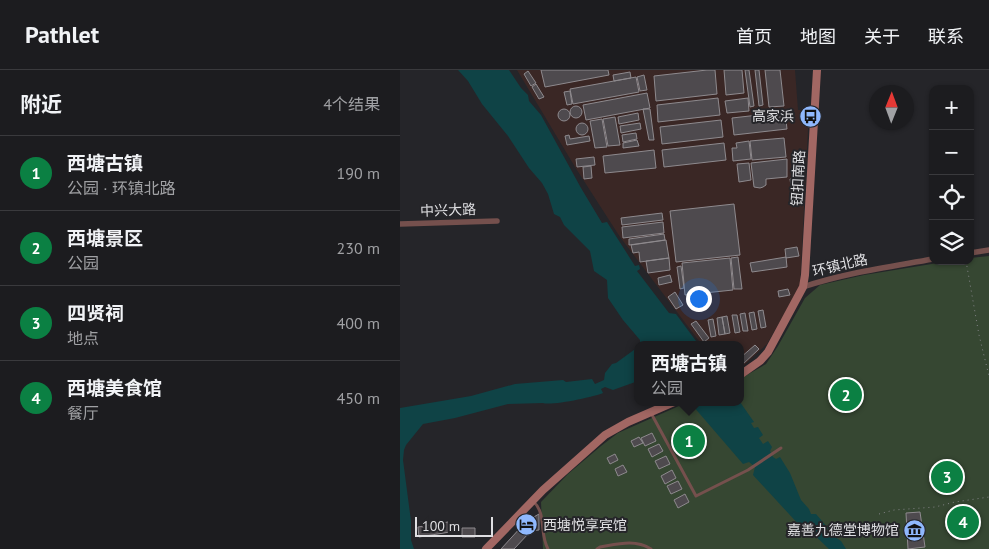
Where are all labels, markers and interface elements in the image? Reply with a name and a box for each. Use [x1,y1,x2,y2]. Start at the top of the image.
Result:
text: Pathlet [25,19,99,50]
text: 首页 [736,25,772,48]
text: 地图 [800,25,836,48]
text: 关于 [864,25,900,48]
text: 联系 [928,25,964,48]
north arrow [869,85,914,130]
map controls [929,85,974,265]
button: + [929,85,974,130]
text: 附近 [20,91,62,118]
text: 4个结果 [323,94,380,114]
bus stop icon: 高家浜 [798,104,822,128]
place label: 高家浜 [752,107,794,125]
button: − [929,130,974,175]
street label: 钮扣南路 [788,150,808,206]
text: 西塘古镇 [67,151,143,175]
text: 1 [31,163,41,183]
text: 190 m [337,163,380,183]
button: locate [929,175,974,220]
text: 公园 · 环镇北路 [67,178,176,198]
street label: 中兴大路 [420,200,476,220]
button: layers [929,220,974,265]
text: 西塘景区 [67,226,143,250]
text: 2 [31,238,41,258]
text: 230 m [337,238,380,258]
street label: 环镇北路 [811,250,869,280]
text: 公园 [67,253,99,273]
your location [686,286,712,312]
text: 四贤祠 [67,301,124,325]
text: 3 [31,313,41,333]
text: 400 m [337,313,380,333]
text: 地点 [67,328,99,348]
popup [634,341,744,406]
text: 西塘古镇 [651,351,727,375]
text: 西塘美食馆 [67,376,162,400]
pin: 2 [830,376,862,414]
text: 公园 [651,378,683,398]
text: 4 [31,388,41,408]
text: 450 m [337,388,380,408]
text: 餐厅 [67,403,99,423]
pin: 1 [673,422,705,460]
pin: 3 [931,458,963,496]
pin: 4 [947,503,979,541]
hotel icon: 西塘悦享宾馆 [515,513,539,537]
scale bar [415,514,492,537]
place label: 西塘悦享宾馆 [543,516,627,534]
text: 100 m [422,517,460,535]
museum icon: 嘉善九德堂博物馆 [903,518,927,542]
place label: 嘉善九德堂博物馆 [787,521,899,539]

